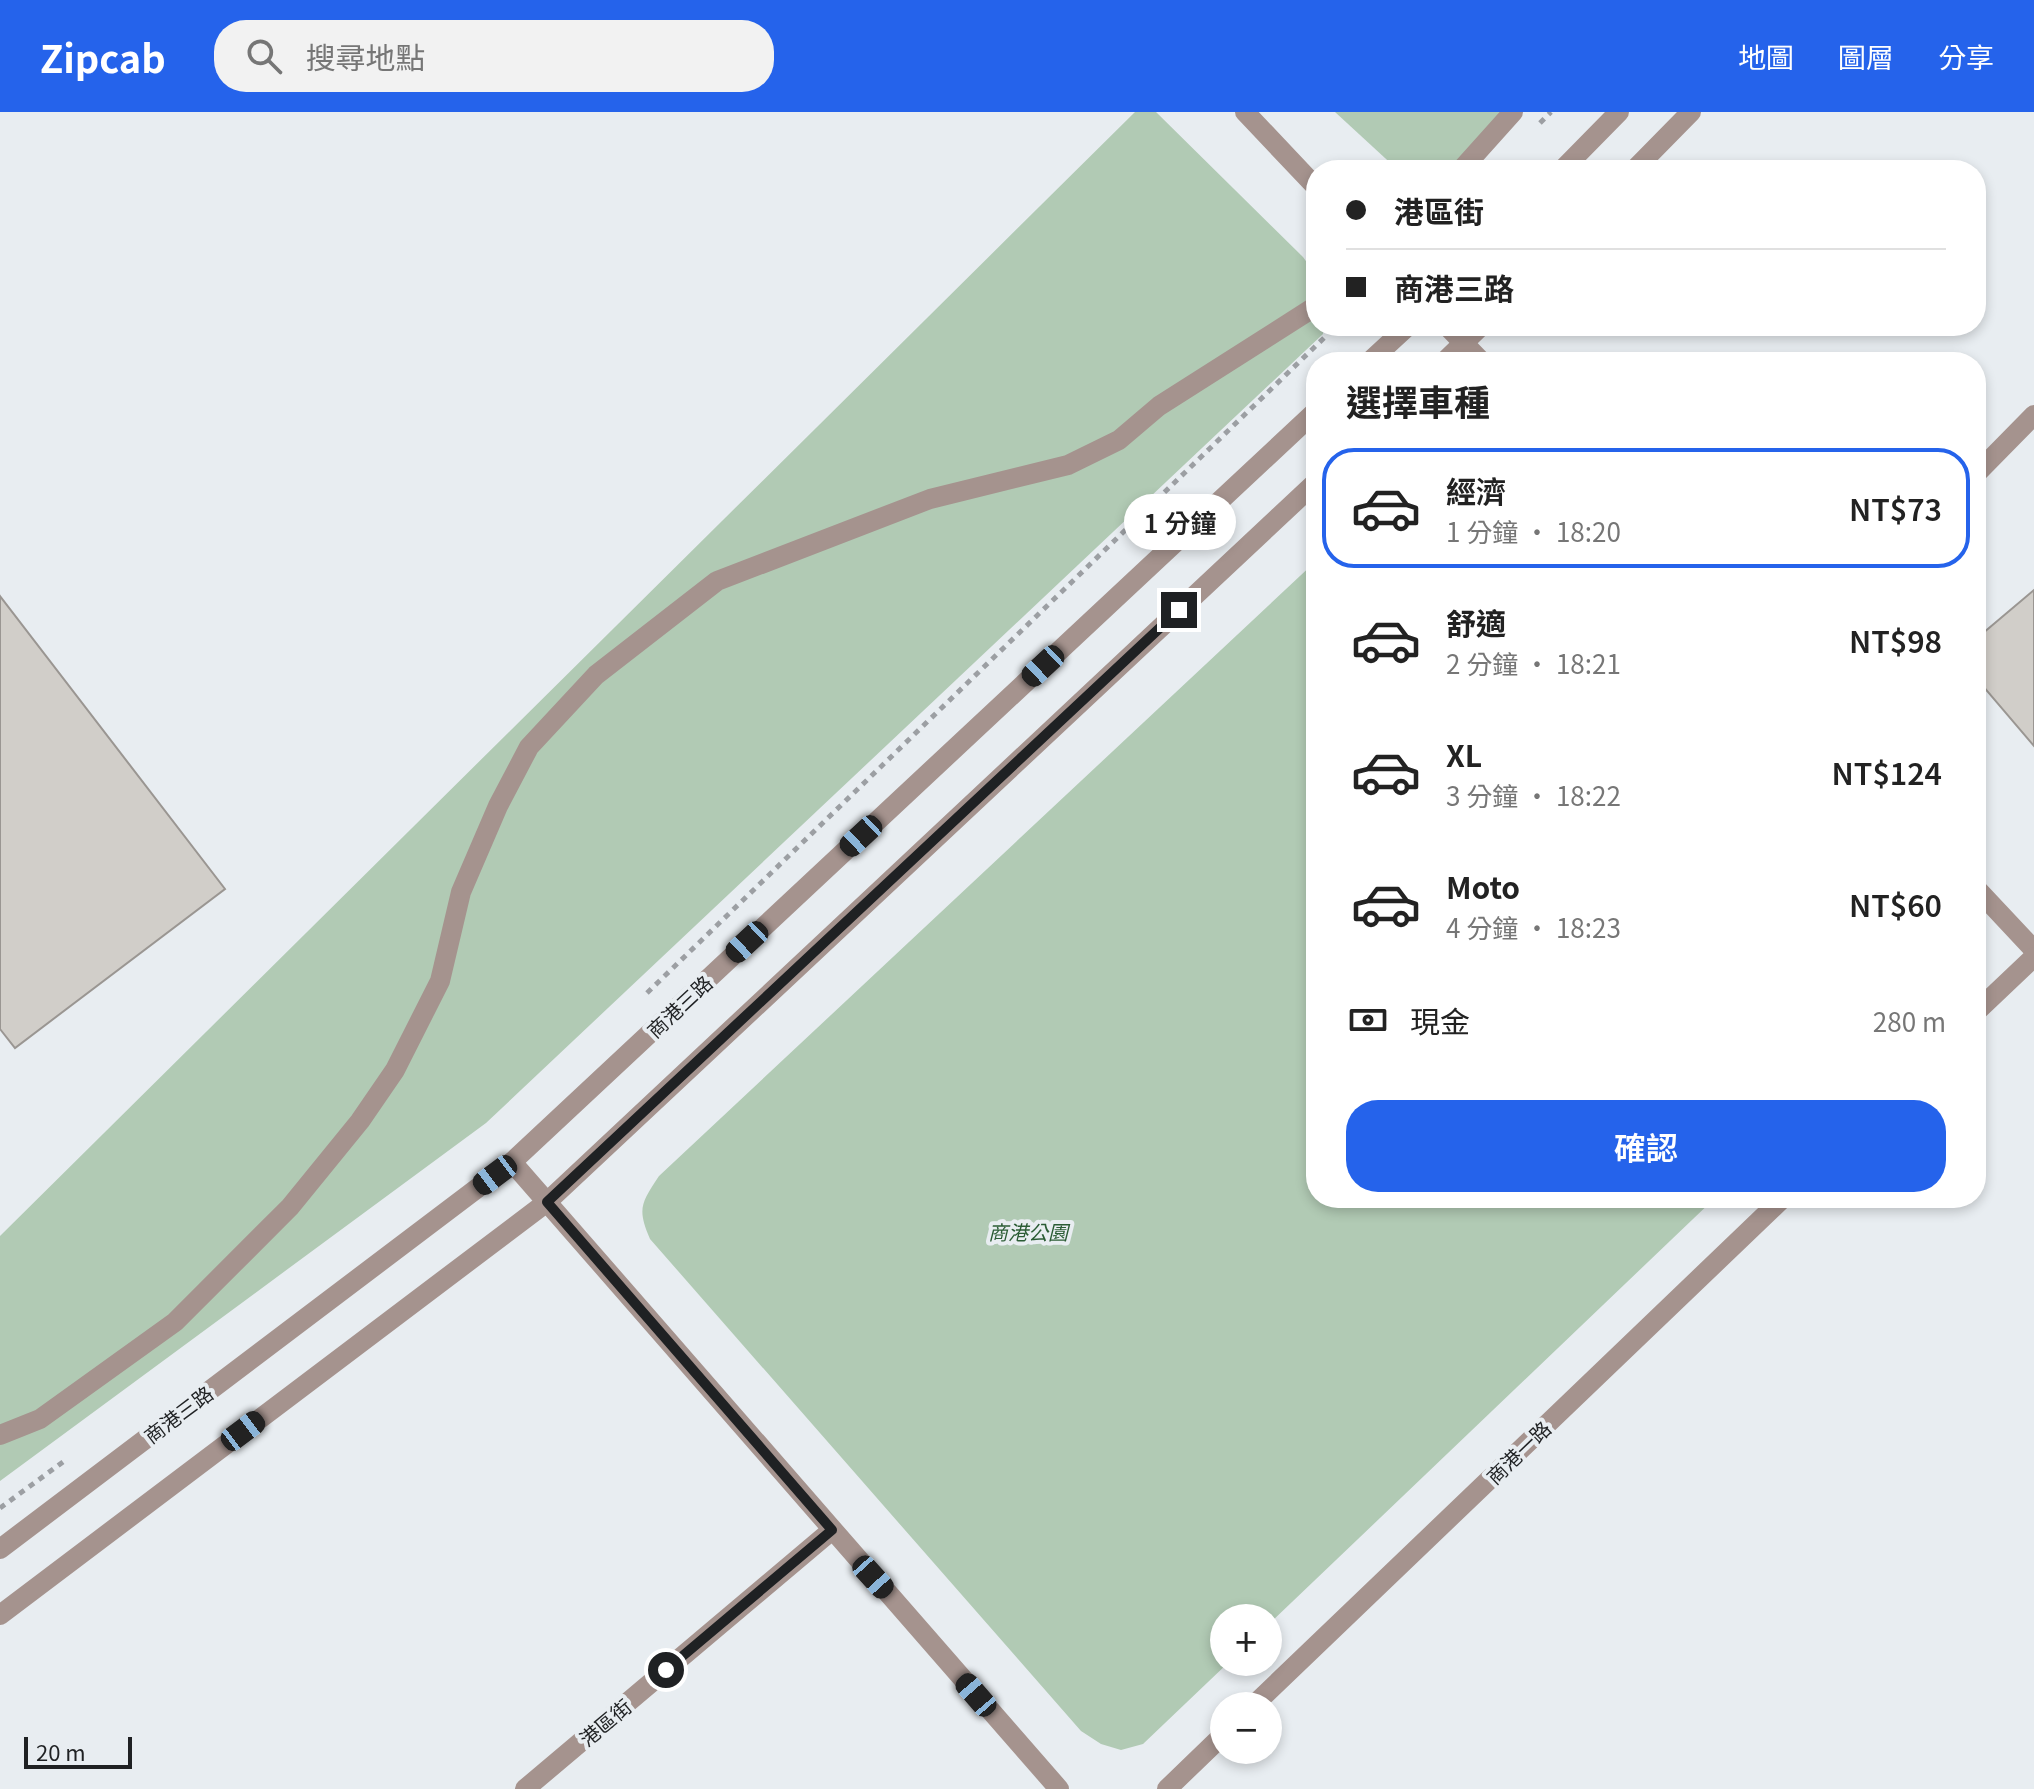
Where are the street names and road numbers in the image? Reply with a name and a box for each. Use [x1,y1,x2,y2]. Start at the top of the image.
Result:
street label: 商港三路 [640,968,718,1044]
street label: 商港三路 [137,1378,219,1450]
street label: 商港一路 [1479,1414,1557,1490]
street label: 港區街 [573,1692,637,1752]

